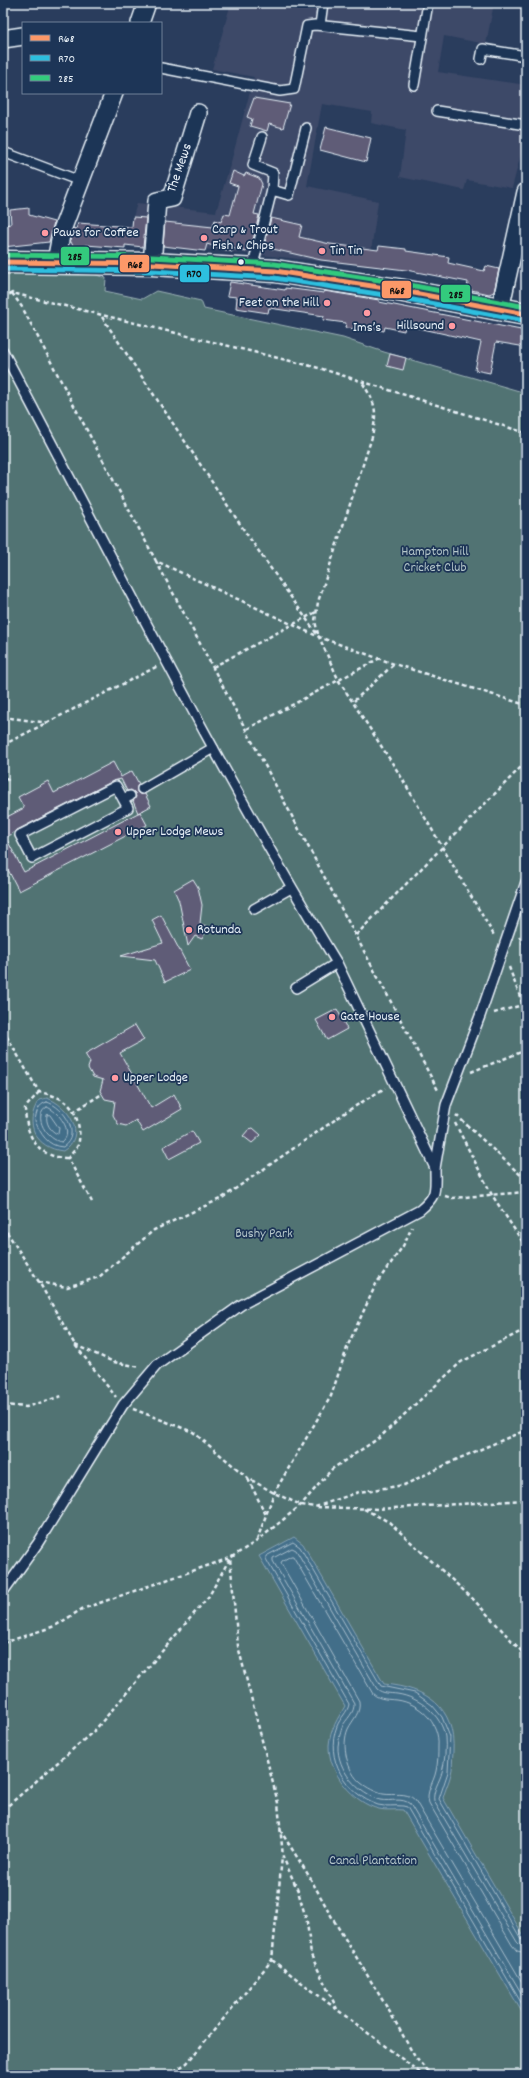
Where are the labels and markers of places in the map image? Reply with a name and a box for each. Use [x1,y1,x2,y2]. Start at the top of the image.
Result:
place label: Carp & Trout Fish & Chips [212,220,278,256]
place label: Paws for Coffee [53,223,139,243]
marker: Paws for Coffee [40,228,50,238]
marker: Carp & Trout Fish & Chips [199,233,209,243]
place label: Tin Tin [330,241,362,261]
marker: Tin Tin [317,246,327,256]
unlabelled marker [236,257,246,267]
place label: Feet on the Hill [239,293,320,313]
marker: Feet on the Hill [322,298,332,308]
marker: Ims’s [362,308,372,318]
place label: Hillsound [396,316,444,336]
place label: Ims’s [353,318,381,338]
marker: Hillsound [447,321,457,331]
place label: Upper Lodge Mews [126,822,224,842]
marker: Upper Lodge Mews [113,827,123,837]
place label: Rotunda [197,920,241,940]
marker: Rotunda [184,925,194,935]
place label: Gate House [340,1007,400,1027]
marker: Gate House [327,1012,337,1022]
place label: Upper Lodge [123,1068,188,1088]
marker: Upper Lodge [110,1073,120,1083]

